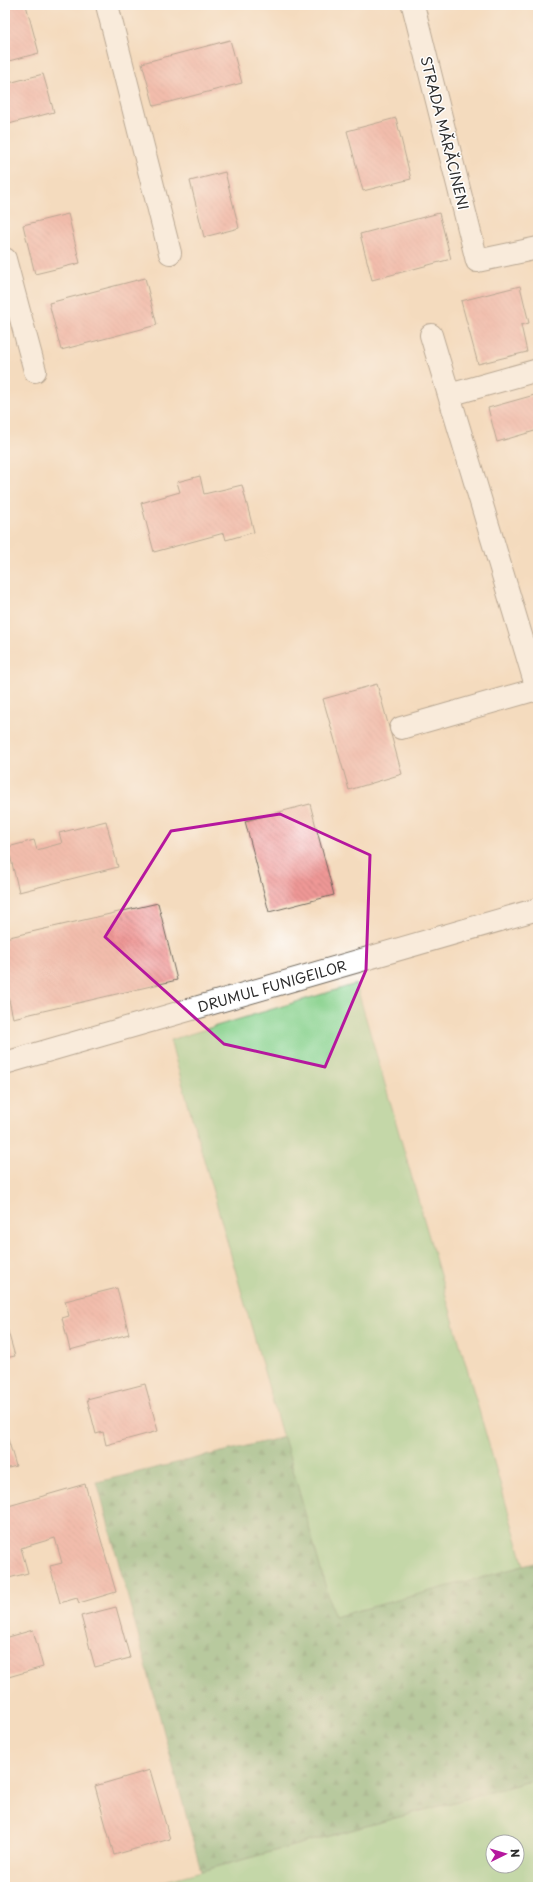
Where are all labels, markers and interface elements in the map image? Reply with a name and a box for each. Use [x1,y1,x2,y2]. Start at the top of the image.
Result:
street label: STRADA MĂRĂCINENI [416,54,474,212]
street label: DRUMUL FUNIGEILOR [195,955,349,1017]
north arrow [485,1834,525,1874]
text: N [507,1848,524,1858]

